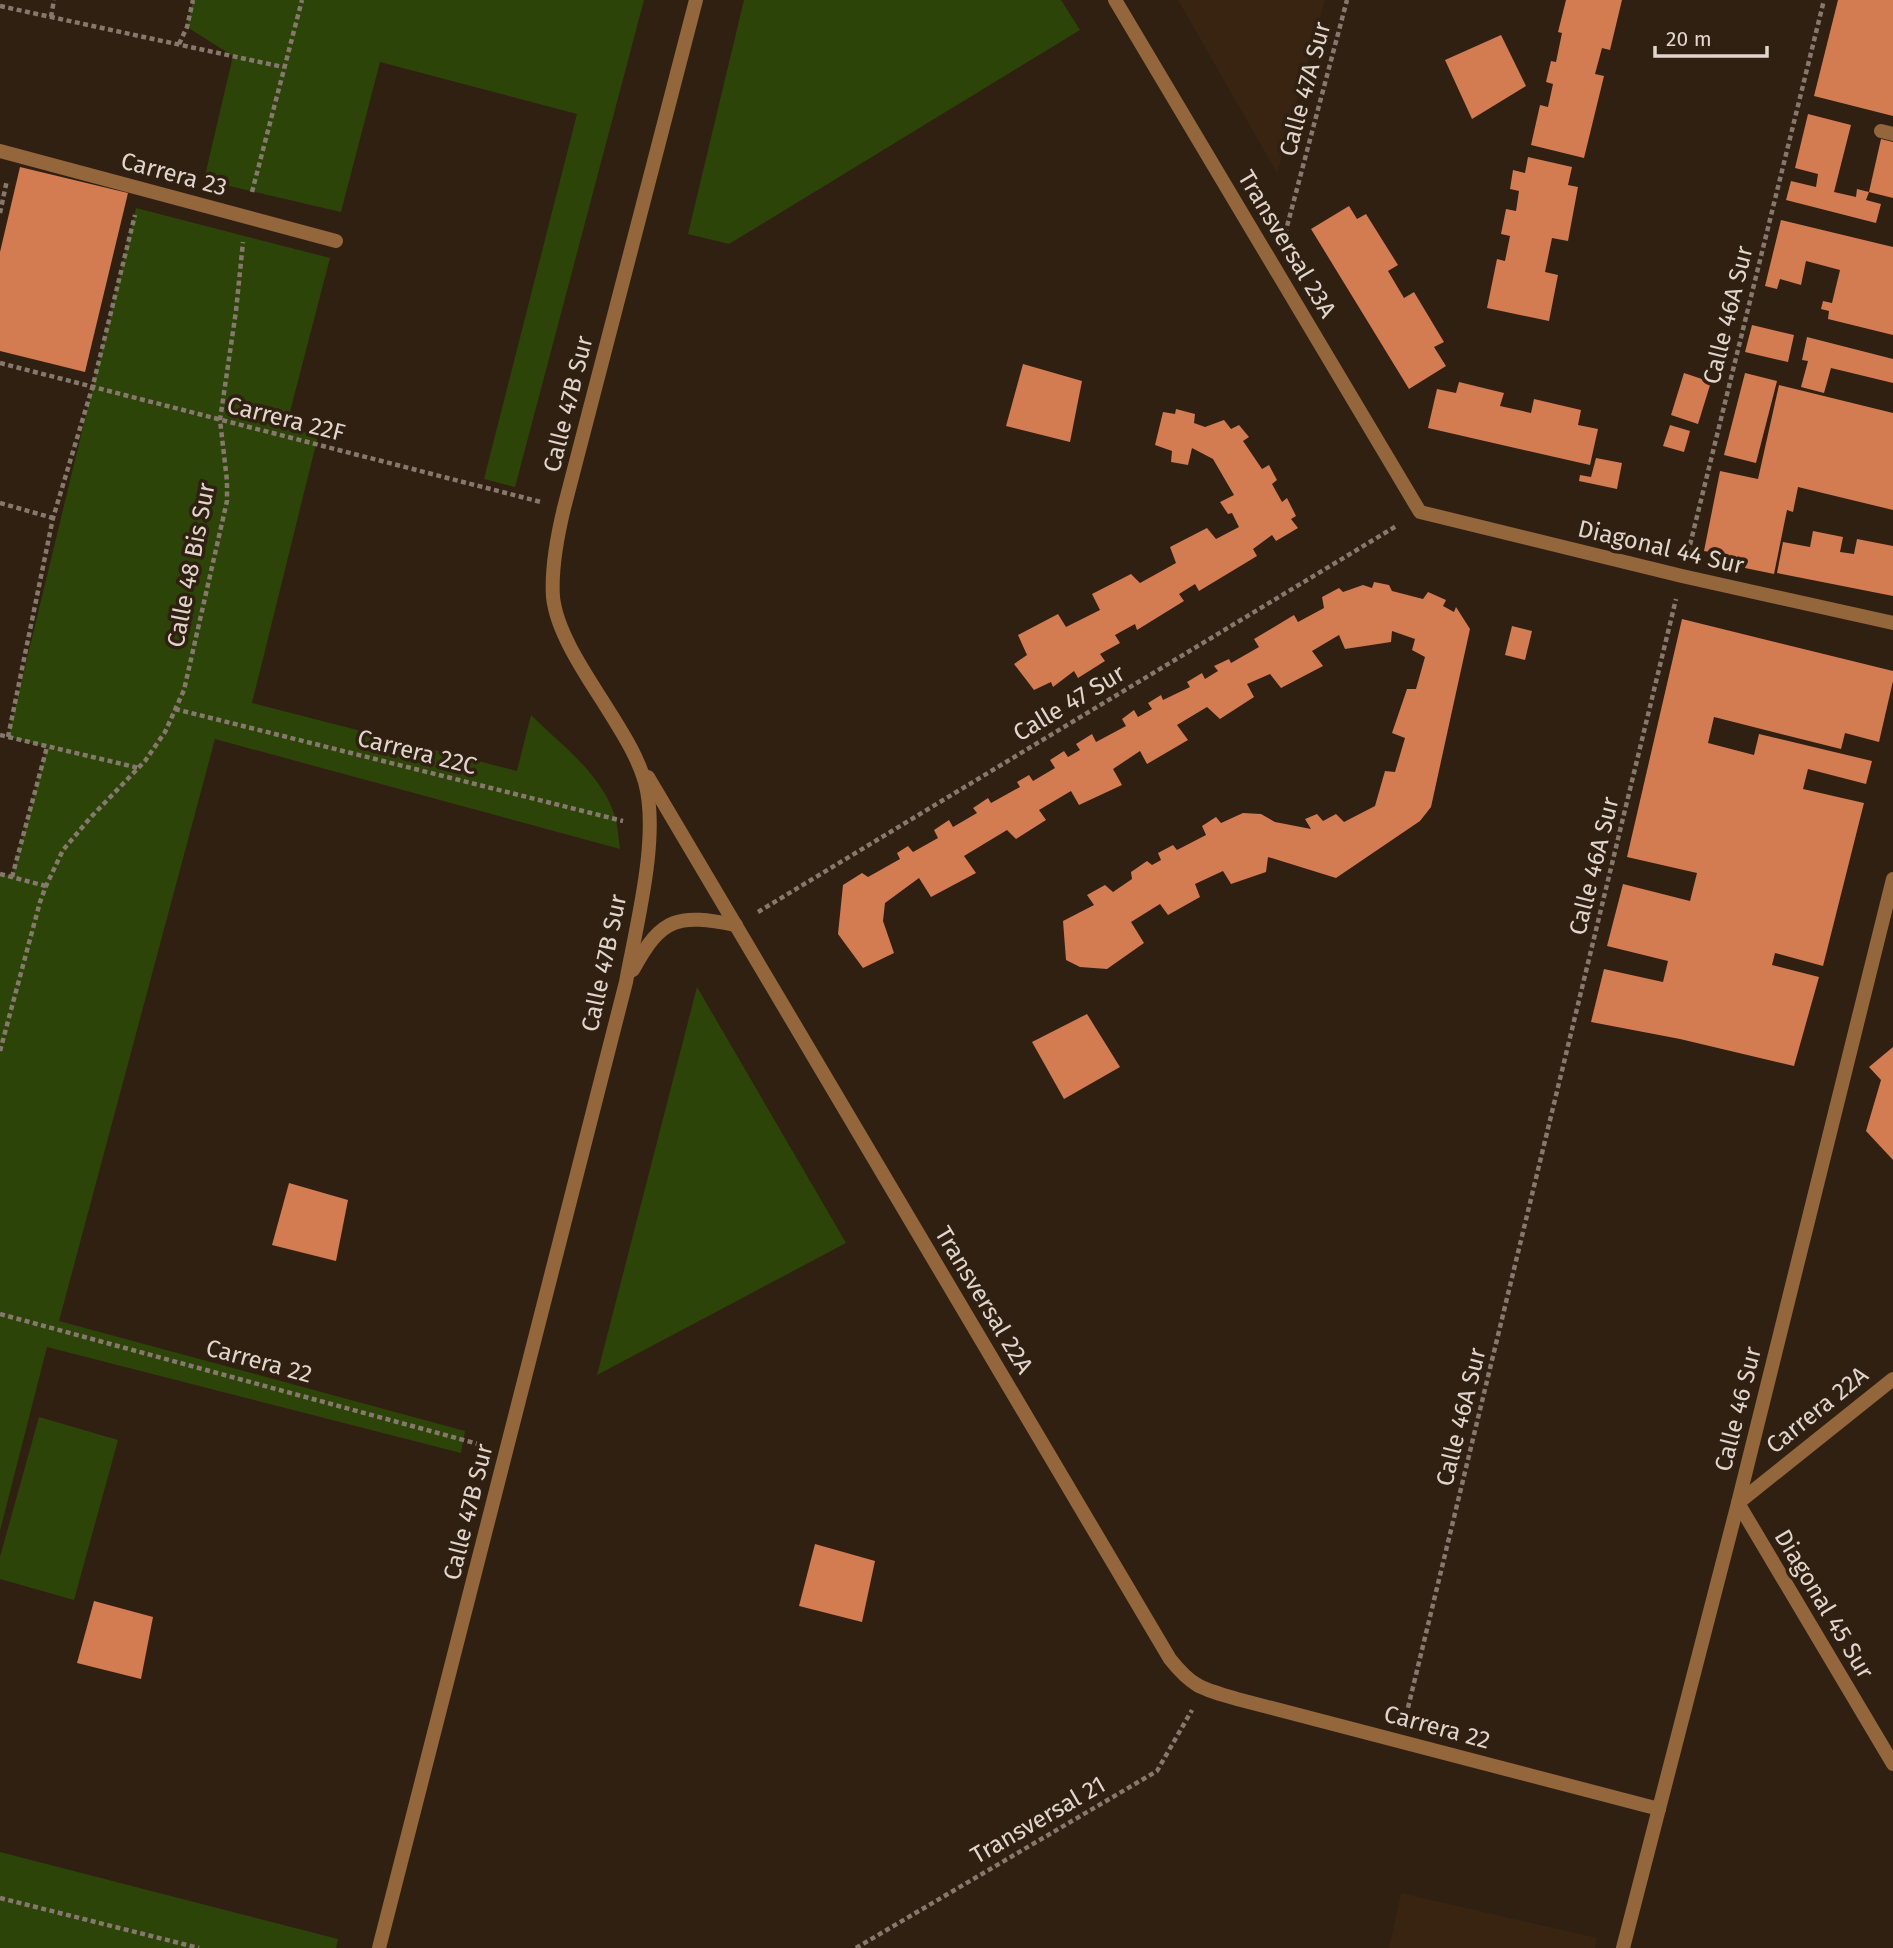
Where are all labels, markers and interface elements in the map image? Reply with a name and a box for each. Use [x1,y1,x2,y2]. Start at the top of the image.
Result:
scale bar [1655,14,1767,58]
street label: Calle 47A Sur [1274,18,1337,159]
text: 20 m [1666,26,1712,52]
street label: Carrera 23 [118,146,230,202]
street label: Transversal 23A [1232,165,1342,323]
street label: Calle 46A Sur [1697,242,1759,387]
street label: Calle 47B Sur [538,332,599,475]
street label: Carrera 22F [224,391,348,447]
street label: Calle 48 Bis Sur [161,480,221,650]
street label: Diagonal 44 Sur [1575,514,1748,580]
street label: Calle 47 Sur [1008,658,1130,747]
street label: Carrera 22C [354,724,480,780]
street label: Calle 46A Sur [1563,793,1625,938]
street label: Calle 47B Sur [576,891,632,1034]
street label: Transversal 22A [929,1221,1039,1379]
street label: Carrera 22 [203,1333,315,1389]
street label: Calle 46 Sur [1709,1343,1767,1474]
street label: Calle 46A Sur [1430,1344,1492,1489]
street label: Carrera 22A [1761,1360,1874,1459]
street label: Calle 47B Sur [438,1440,499,1583]
street label: Diagonal 45 Sur [1769,1525,1880,1684]
street label: Carrera 22 [1381,1699,1493,1755]
street label: Transversal 21 [966,1770,1110,1870]

